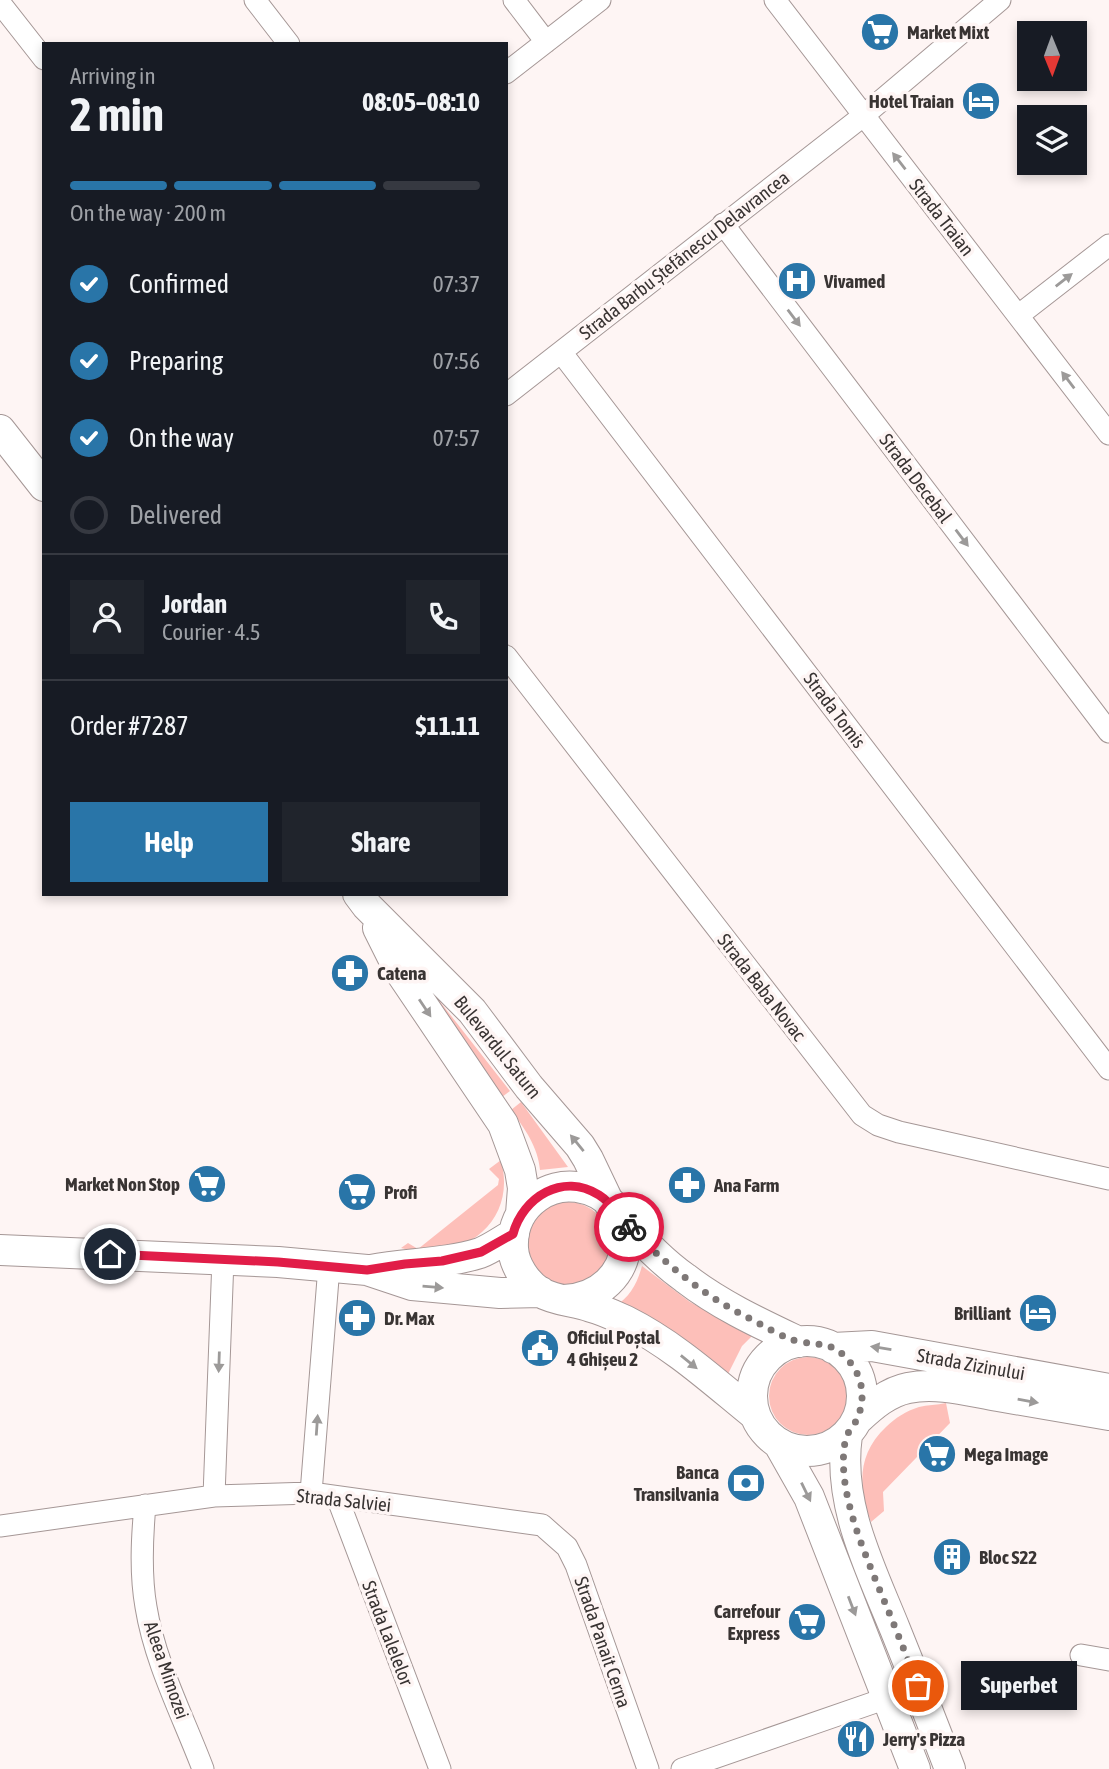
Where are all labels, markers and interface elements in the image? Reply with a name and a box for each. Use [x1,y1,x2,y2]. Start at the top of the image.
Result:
supermarket icon: Market Mixt [859,11,901,53]
place label: Market Mixt [907,21,990,43]
north arrow [1017,21,1087,91]
map controls [1017,21,1087,175]
text: Arriving in [70,63,156,89]
hotel icon: Hotel Traian [960,80,1002,122]
text: 08:05–08:10 [362,87,480,117]
text: 2 min [70,88,164,141]
place label: Hotel Traian [869,90,954,112]
button: layers [1017,105,1087,175]
one-way arrow [892,152,906,170]
street label: Strada Barbu Ștefănescu Delavrancea [575,166,793,344]
street label: Strada Traian [905,174,979,260]
text: On the way · 200 m [70,200,226,226]
hospital icon: Vivamed [776,260,818,302]
icon: check [70,265,108,303]
text: Confirmed [129,269,229,299]
place label: Vivamed [823,270,885,292]
text: 07:37 [433,271,480,297]
one-way arrow [1055,273,1073,287]
one-way arrow [787,308,802,326]
icon: check [70,342,108,380]
text: Preparing [129,346,223,376]
text: 07:56 [433,348,480,374]
one-way arrow [1060,371,1075,389]
icon: check [70,419,108,457]
text: On the way [129,423,234,453]
text: 07:57 [433,425,480,451]
street label: Strada Decebal [875,429,957,527]
text: Delivered [129,500,222,530]
one-way arrow [954,529,968,547]
button: person [70,580,144,654]
button: phone [406,580,480,654]
text: Jordan [162,589,227,619]
text: Courier · 4.5 [162,619,261,645]
street label: Strada Tomis [799,668,871,752]
text: Order #7287 [70,711,189,741]
text: $11.11 [416,711,480,741]
button: Help [70,802,268,882]
button: Share [282,802,480,882]
street label: Strada Baba Novac [713,929,811,1046]
pharmacy icon: Catena [329,952,371,994]
place label: Catena [377,962,427,984]
street label: Bulevardul Saturn [450,991,546,1103]
one-way arrow [418,999,432,1017]
one-way arrow [569,1134,584,1152]
supermarket icon: Market Non Stop [186,1163,228,1205]
pharmacy icon: Ana Farm [666,1164,708,1206]
supermarket icon: Profi [336,1171,378,1213]
place label: Market Non Stop [65,1173,180,1195]
place label: Ana Farm [713,1174,779,1196]
place label: Profi [384,1181,417,1203]
courier [594,1192,664,1262]
icon: bike [610,1208,648,1246]
pin [80,1224,140,1284]
icon: home [91,1235,129,1273]
one-way arrow [422,1282,444,1293]
hotel icon: Brilliant [1017,1292,1059,1334]
pharmacy icon: Dr. Max [336,1297,378,1339]
place label: Brilliant [954,1302,1012,1324]
place label: Dr. Max [384,1307,435,1329]
place label: Oficiul Poștal 4 Ghișeu 2 [566,1326,661,1371]
public building icon: Oficiul Poștal 4 Ghișeu 2 [519,1327,561,1369]
one-way arrow [870,1342,892,1353]
street label: Strada Zizinului [915,1344,1027,1384]
one-way arrow [214,1351,225,1373]
one-way arrow [680,1354,698,1369]
one-way arrow [1017,1396,1039,1407]
one-way arrow [312,1414,323,1436]
supermarket icon: Mega Image [916,1433,958,1475]
place label: Mega Image [964,1443,1049,1465]
place label: Banca Transilvania [634,1461,719,1505]
bank icon: Banca Transilvania [725,1462,767,1504]
one-way arrow [800,1482,812,1502]
street label: Strada Salviei [296,1484,392,1516]
building icon: Bloc S22 [931,1536,973,1578]
place label: Bloc S22 [979,1546,1037,1568]
street label: Strada Panait Cerna [570,1574,636,1710]
street label: Strada Lalelelor [358,1577,418,1689]
one-way arrow [846,1596,857,1617]
place label: Carrefour Express [714,1600,780,1644]
supermarket icon: Carrefour Express [786,1601,828,1643]
street label: Aleea Mimozei [140,1618,194,1722]
pin [888,1656,948,1716]
callout: Superbet [960,1662,1076,1710]
icon: bag [899,1667,937,1705]
text: Superbet [981,1672,1057,1698]
restaurant icon: Jerry's Pizza [835,1718,877,1760]
place label: Jerry's Pizza [882,1728,965,1750]

